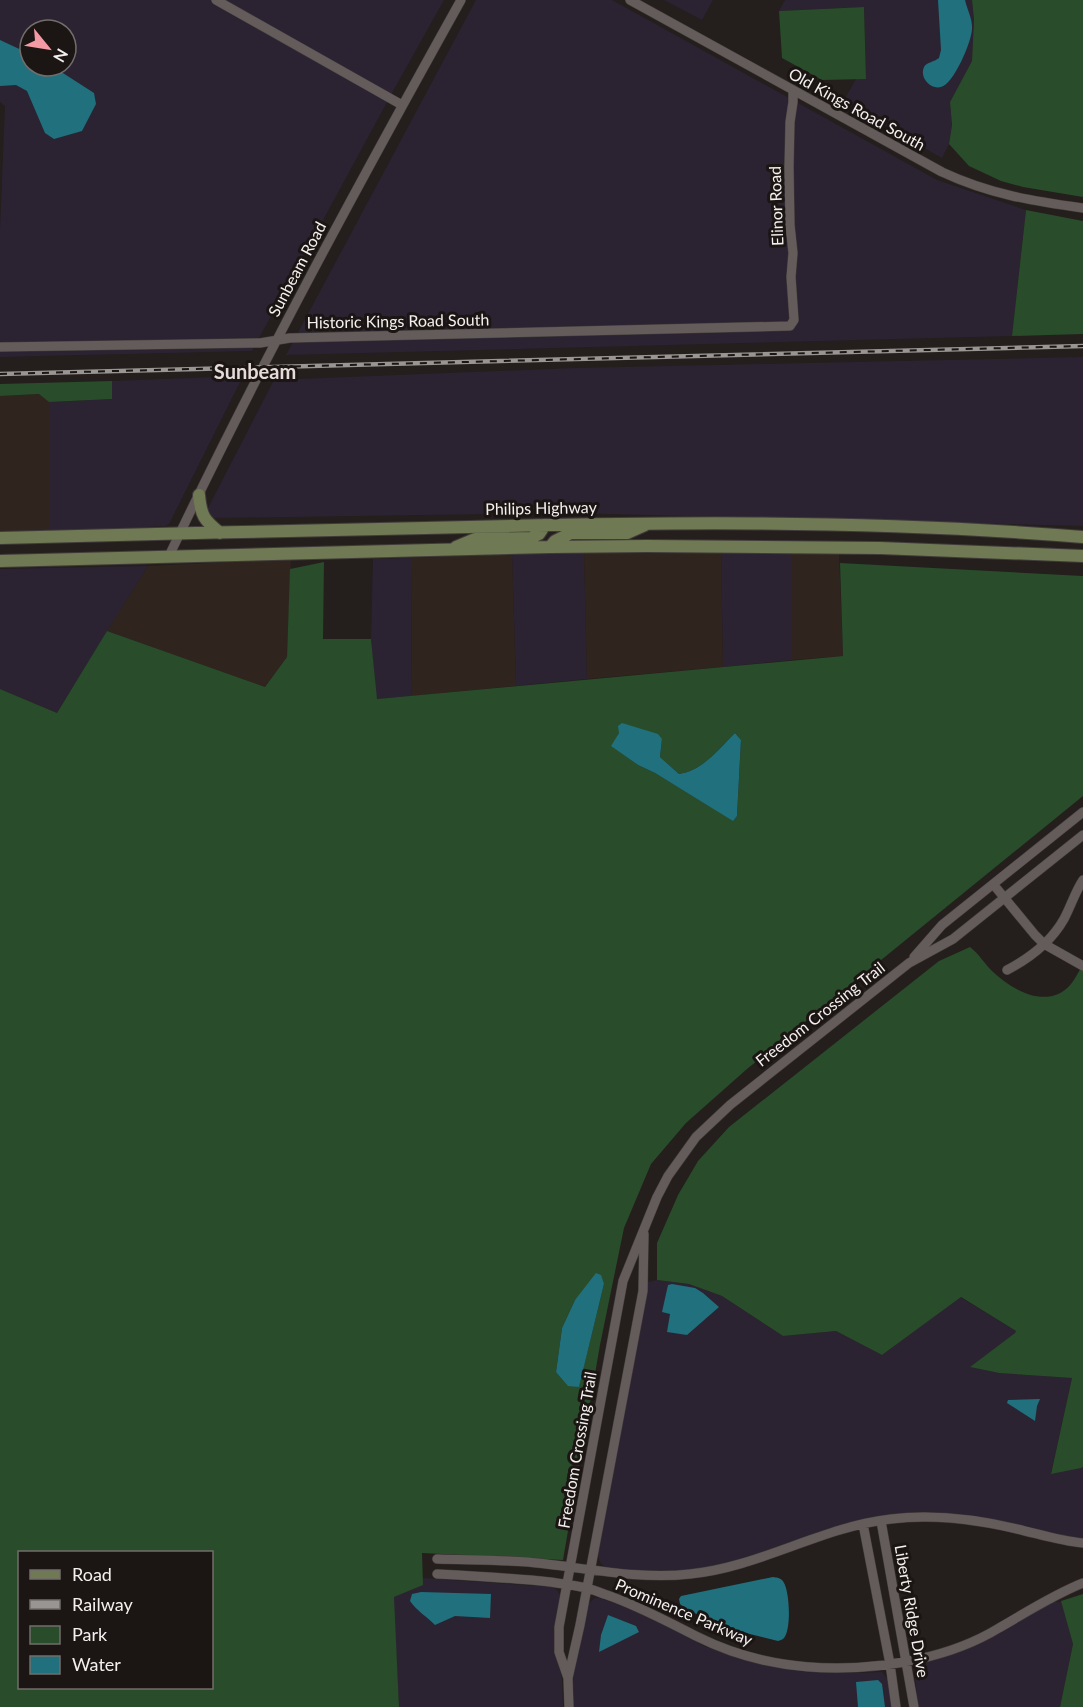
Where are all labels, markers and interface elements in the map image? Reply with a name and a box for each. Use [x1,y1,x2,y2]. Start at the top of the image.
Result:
north arrow [18,18,78,78]
text: N [50,46,73,66]
street label: Old Kings Road South [786,63,929,154]
street label: Elinor Road [765,166,786,246]
street label: Sunbeam Road [264,218,329,319]
street label: Historic Kings Road South [307,309,489,332]
district label: Sunbeam [214,359,296,383]
street label: Philips Highway [485,497,598,518]
street label: Freedom Crossing Trail [751,957,888,1070]
street label: Freedom Crossing Trail [553,1370,600,1530]
street label: Liberty Ridge Drive [891,1543,934,1679]
legend [18,1551,213,1689]
text: Road [72,1563,112,1585]
street label: Prominence Parkway [613,1574,756,1649]
text: Railway [72,1593,133,1615]
text: Park [72,1623,108,1645]
text: Water [72,1653,121,1675]

